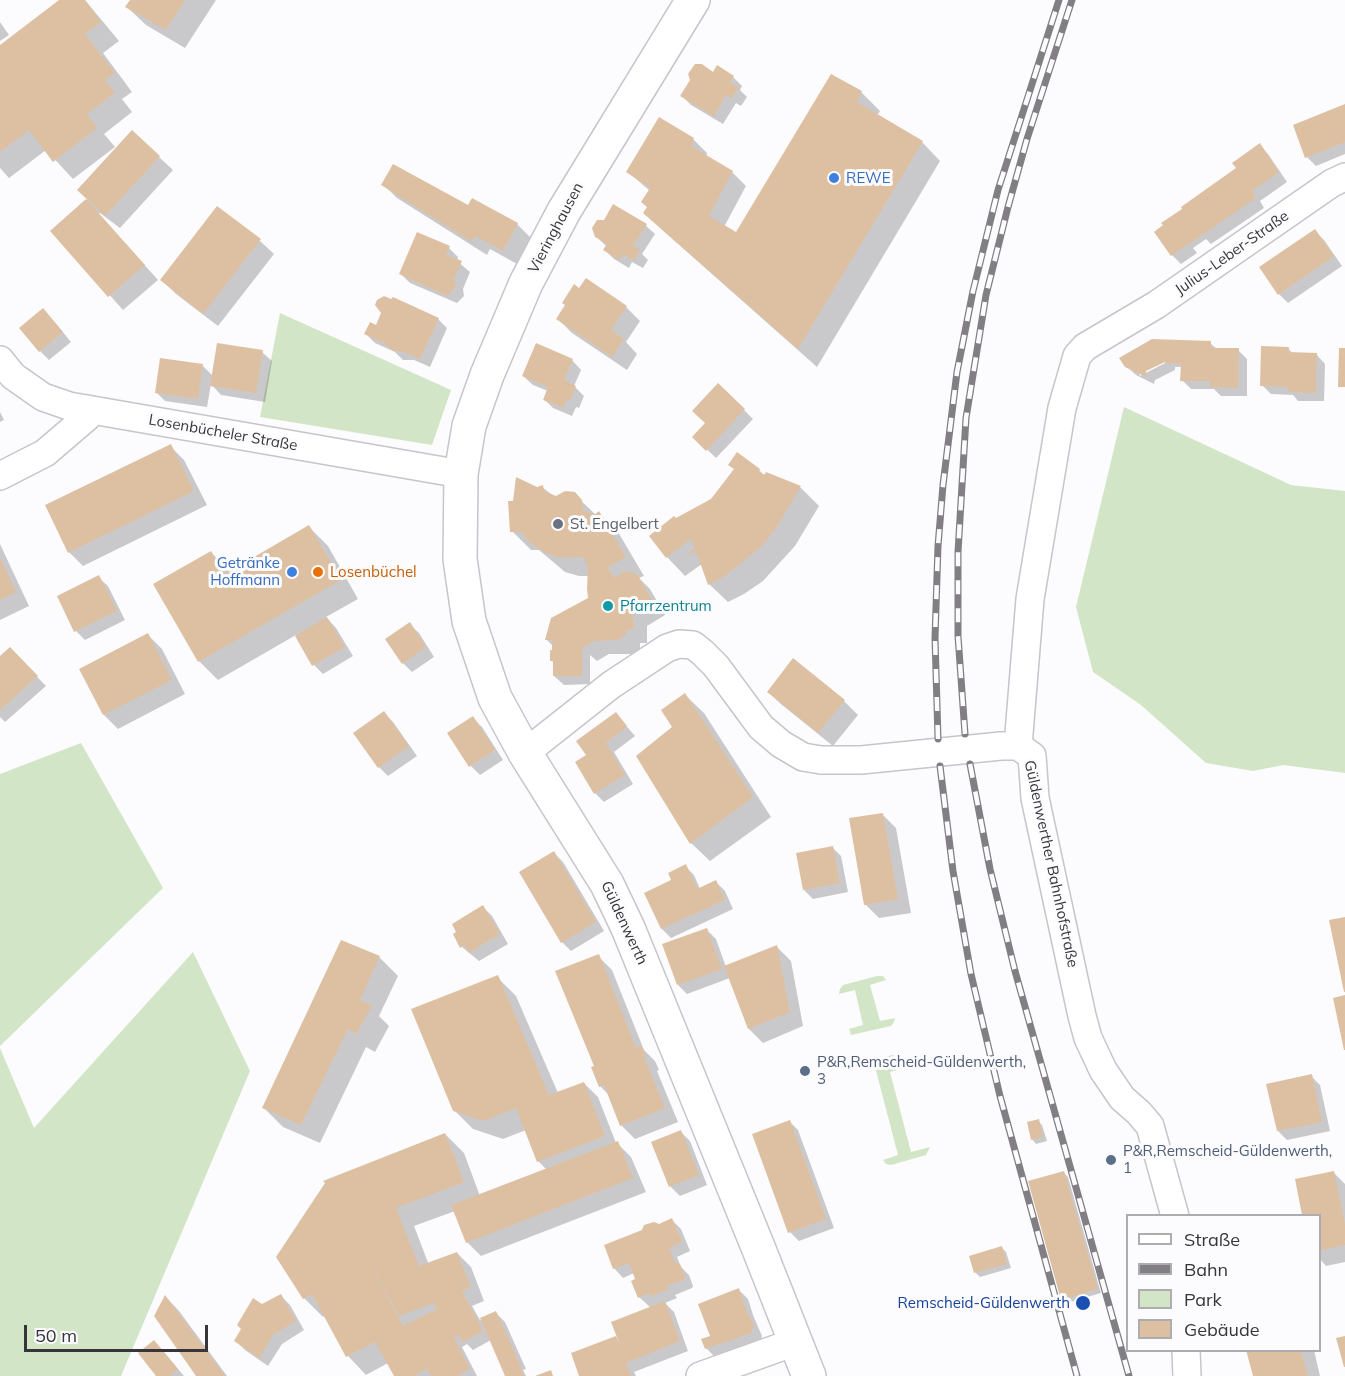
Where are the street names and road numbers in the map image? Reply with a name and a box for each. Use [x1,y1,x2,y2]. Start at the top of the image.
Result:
street label: Vieringhausen [525,180,587,276]
street label: Julius-Leber-Straße [1172,207,1292,299]
street label: Losenbücheler Straße [147,411,299,455]
street label: Güldenwerther Bahnhofstraße [1020,759,1082,969]
street label: Güldenwerth [597,878,651,968]

